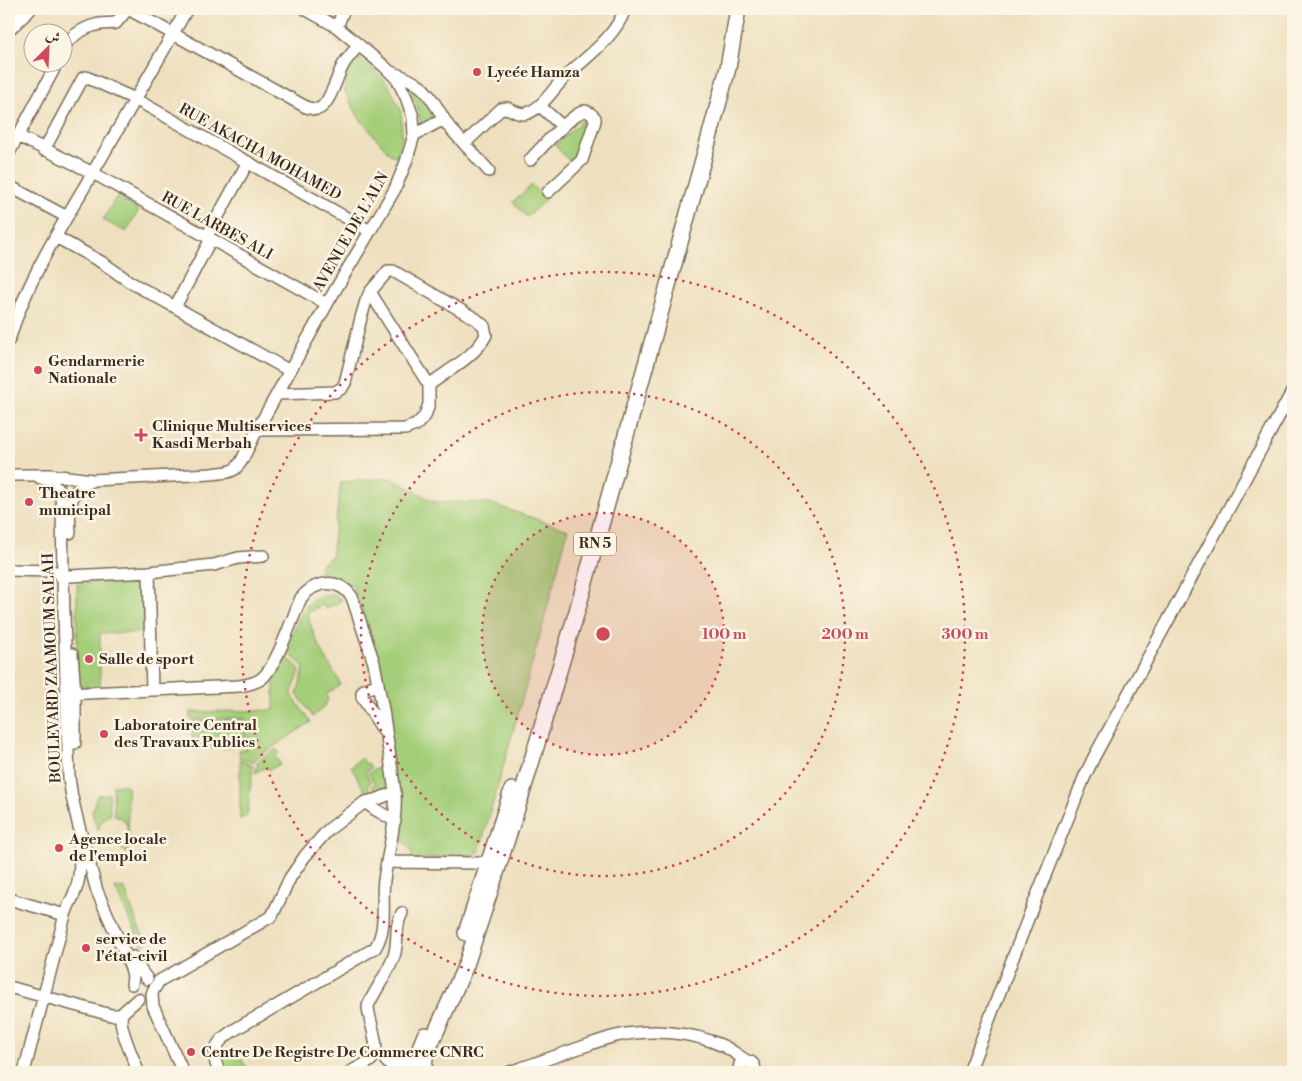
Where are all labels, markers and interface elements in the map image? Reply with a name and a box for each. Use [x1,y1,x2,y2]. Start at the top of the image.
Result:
north arrow [22,22,72,72]
text: ش [43,26,63,48]
place label: Lycée Hamza [487,63,581,82]
marker: Lycée Hamza [471,66,483,78]
street label: RUE AKACHA MOHAMED [175,99,345,205]
street label: AVENUE DE L'ALN [308,169,393,296]
street label: RUE LARBES ALI [158,188,276,265]
place label: Gendarmerie Nationale [48,352,145,388]
marker: Gendarmerie Nationale [32,364,44,376]
place label: Clinique Multiservices Kasdi Merbah [152,417,311,453]
marker: Clinique Multiservices Kasdi Merbah [134,428,148,442]
place label: Theatre municipal [39,484,111,520]
marker: Theatre municipal [23,496,35,508]
road number: RN 5 [574,532,616,556]
street label: BOULEVARD ZAAMOUM SALAH [38,553,66,784]
centre of rings [594,625,612,643]
text: 100 m [702,625,747,644]
text: 200 m [821,625,869,644]
text: 300 m [942,625,989,644]
place label: Salle de sport [99,650,195,669]
marker: Salle de sport [83,653,95,665]
place label: Laboratoire Central des Travaux Publics [114,716,257,752]
marker: Laboratoire Central des Travaux Publics [98,728,110,740]
place label: Agence locale de l'emploi [68,830,167,866]
marker: Agence locale de l'emploi [53,842,65,854]
place label: service de l'état-civil [96,930,167,966]
marker: service de l'état-civil [80,942,92,954]
place label: Centre De Registre De Commerce CNRC [201,1043,484,1062]
marker: Centre De Registre De Commerce CNRC [185,1046,197,1058]

